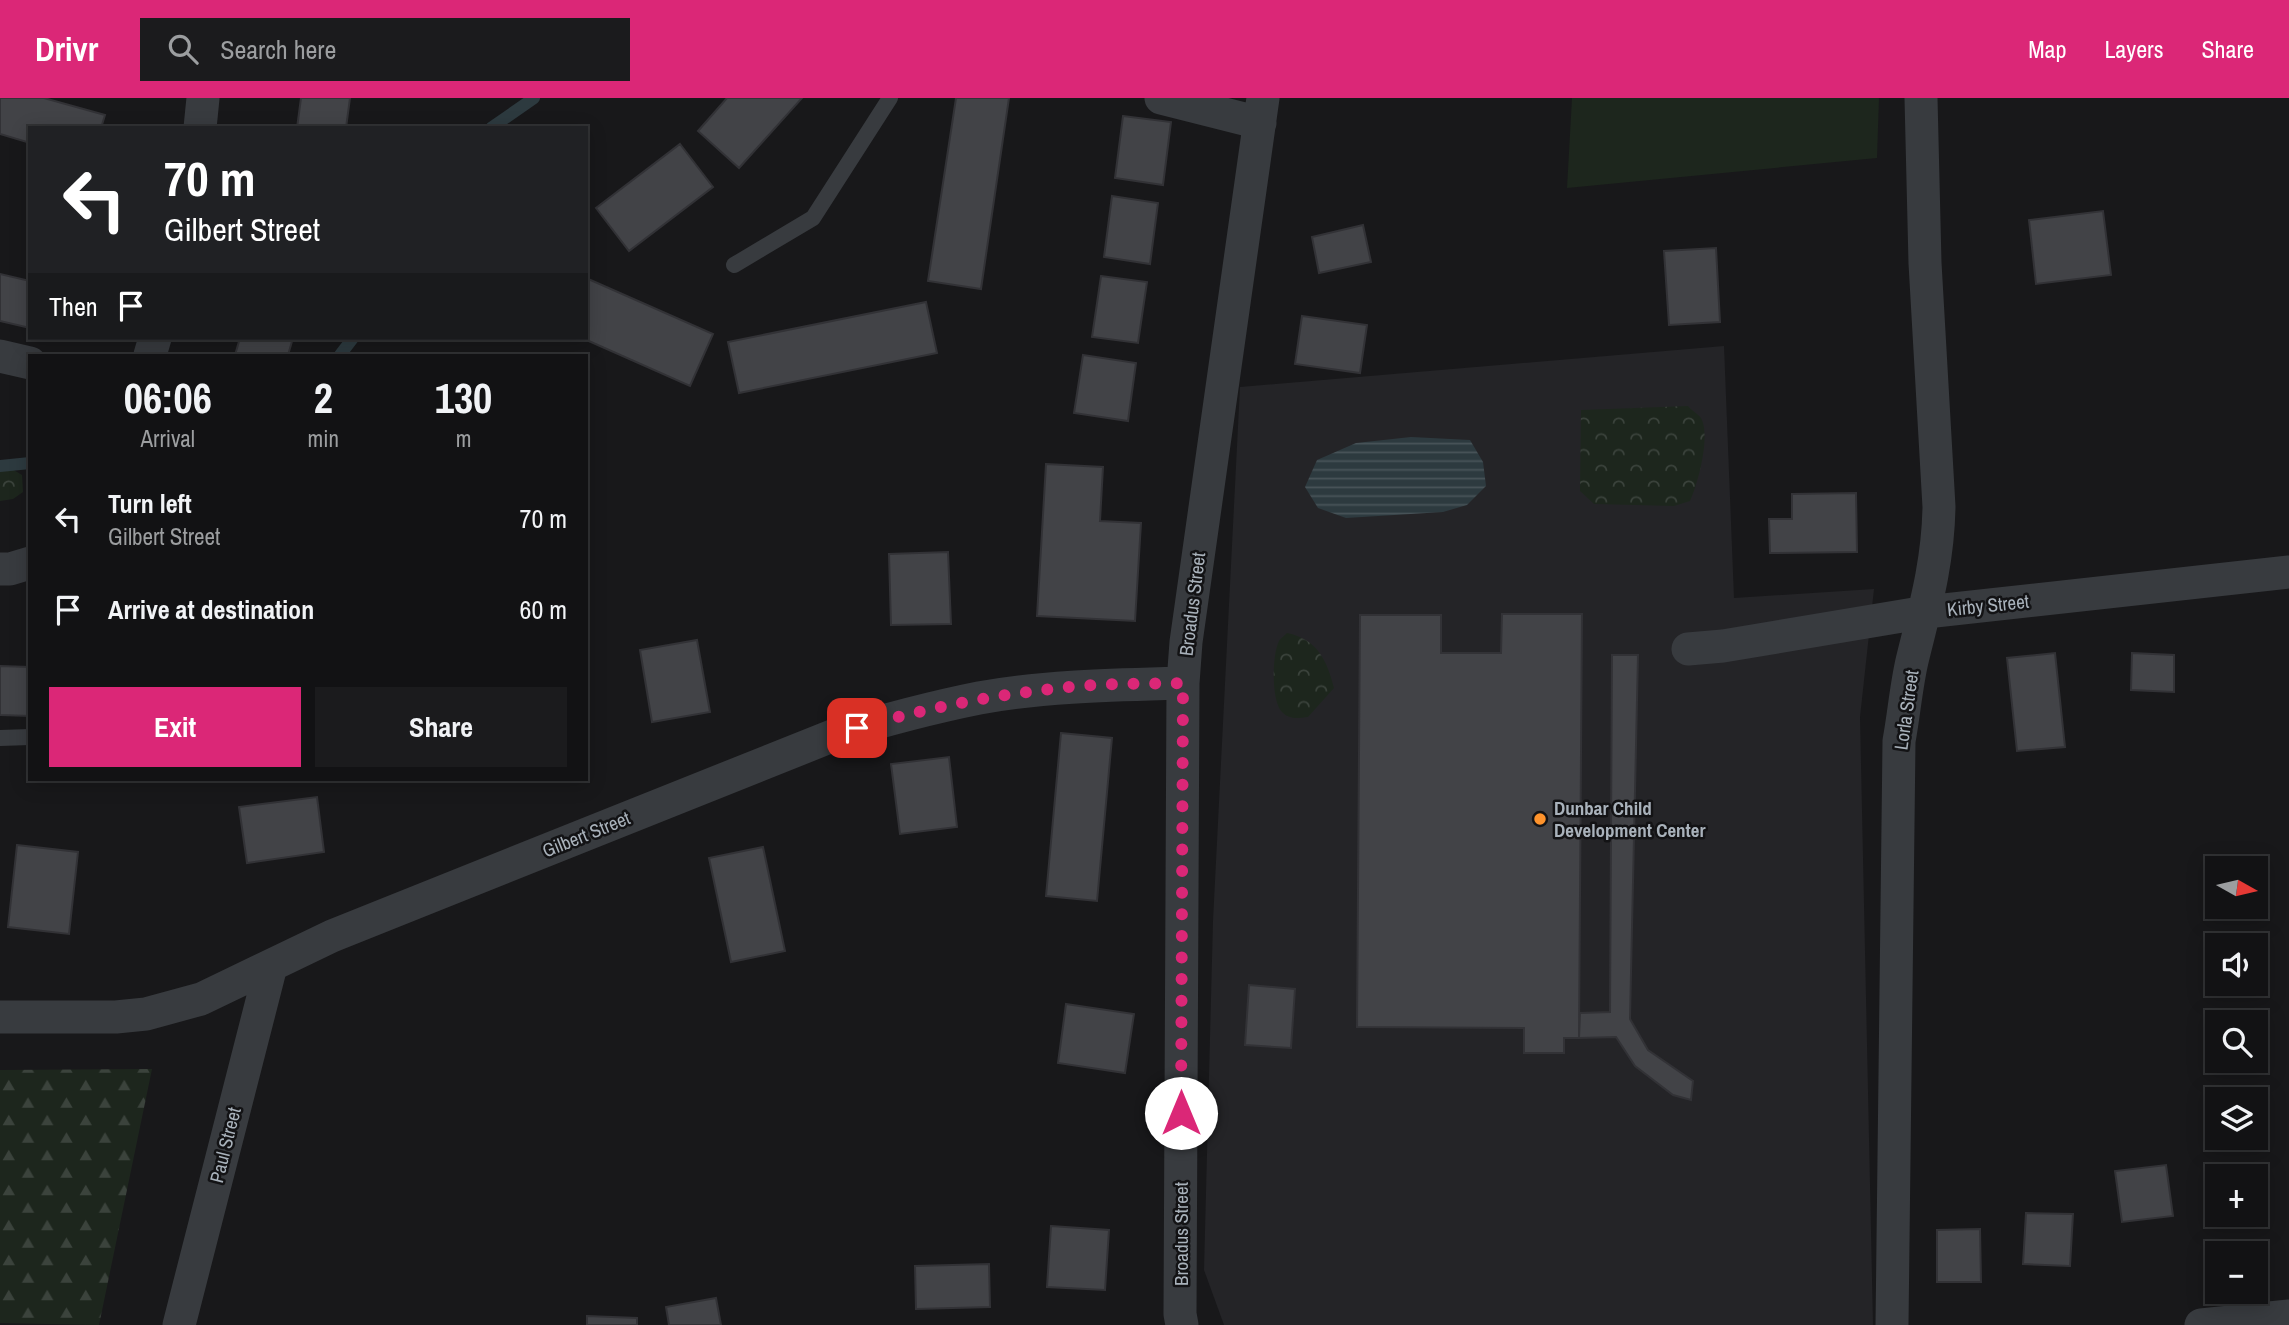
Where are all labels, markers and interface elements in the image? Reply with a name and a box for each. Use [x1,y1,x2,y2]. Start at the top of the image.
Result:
search box [140,18,630,81]
text: Drivr [35,27,98,71]
icon: search [164,30,202,68]
text: Search here [220,32,336,67]
text: Map [2028,33,2066,65]
text: Layers [2104,33,2163,65]
text: Share [2201,33,2254,65]
text: 70 m [164,145,256,211]
icon: left [49,154,140,245]
text: Gilbert Street [164,208,320,251]
icon: arrive [112,287,150,325]
text: Then [49,289,98,324]
text: 06:06 [124,370,212,426]
text: 2 [314,370,333,426]
text: 130 [435,370,492,426]
text: Arrival [141,423,195,454]
text: min [308,423,339,454]
text: m [456,423,471,454]
text: Turn left [108,486,192,521]
icon: left [49,500,87,538]
text: 70 m [520,501,567,536]
text: Gilbert Street [108,521,220,552]
street label: Broadus Street [1173,550,1211,657]
street label: Kirby Street [1946,588,2031,622]
icon: arrive [49,591,87,629]
text: Arrive at destination [108,592,314,627]
text: 60 m [520,592,567,627]
street label: Lorla Street [1888,668,1925,752]
button: Exit [49,687,301,767]
button: Share [315,687,567,767]
pin [827,698,887,758]
icon: arrive [838,709,876,747]
place label: Dunbar Child Development Center [1554,795,1706,843]
street label: Gilbert Street [538,804,634,863]
marker: Dunbar Child Development Center [1532,811,1548,827]
north arrow [2205,856,2268,919]
map controls [2205,856,2268,1304]
button: sound [2205,933,2268,996]
button: search [2205,1010,2268,1073]
position arrow [1144,1076,1218,1150]
button: layers [2205,1087,2268,1150]
street label: Paul Street [203,1104,247,1186]
button: + [2205,1164,2268,1227]
street label: Broadus Street [1168,1181,1194,1286]
button: − [2205,1241,2268,1304]

